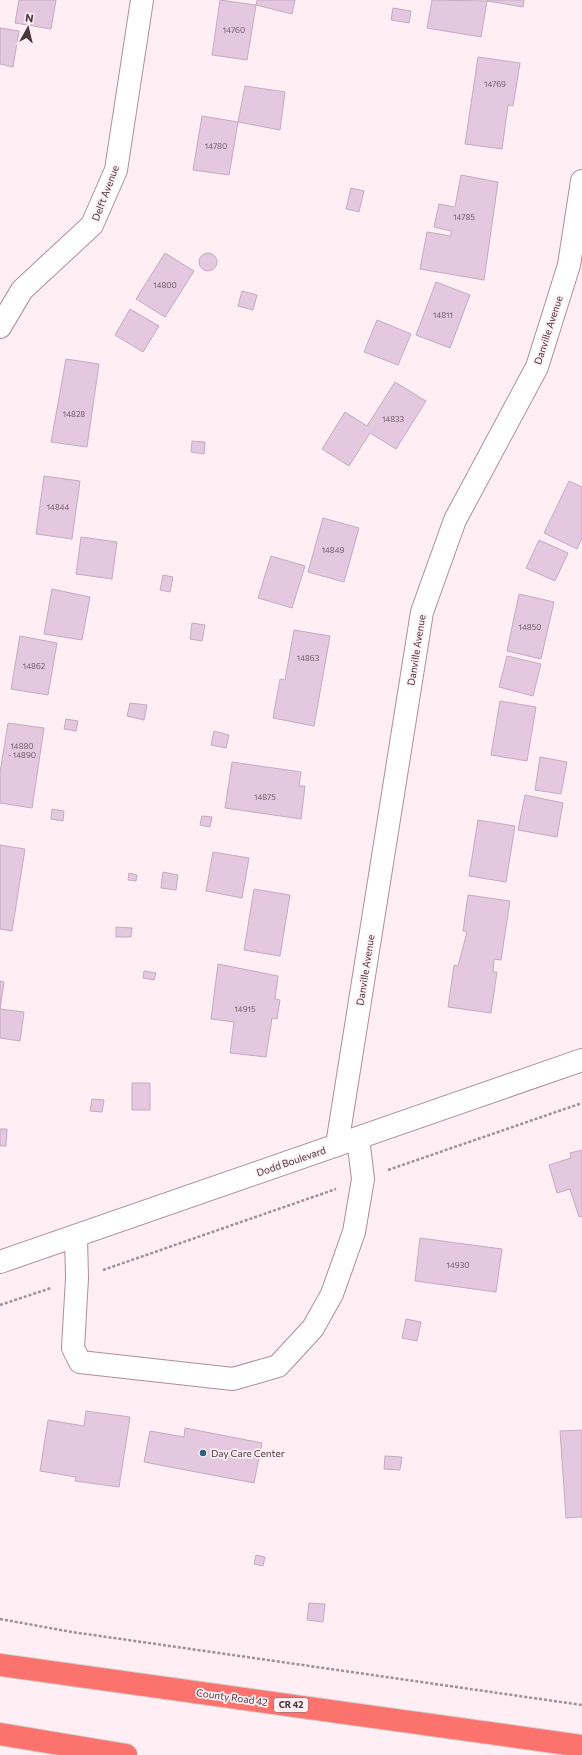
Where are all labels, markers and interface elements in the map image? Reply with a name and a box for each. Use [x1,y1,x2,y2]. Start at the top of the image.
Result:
north arrow [8,8,48,48]
text: N [24,11,34,25]
house number: 14760 [223,25,245,35]
house number: 14769 [484,79,506,89]
house number: 14780 [205,141,227,151]
street label: Delft Avenue [89,164,121,222]
house number: 14785 [453,212,475,222]
house number: 14800 [153,280,177,290]
street label: Danville Avenue [531,294,565,366]
house number: 14811 [433,310,453,320]
house number: 14828 [63,409,85,419]
house number: 14833 [382,414,405,424]
house number: 14844 [47,502,70,512]
house number: 14849 [322,545,345,555]
street label: Danville Avenue [404,614,428,686]
house number: 14850 [519,622,541,632]
house number: 14863 [297,653,320,663]
house number: 14862 [23,661,46,671]
house number: 14880 - 14890 [8,741,36,760]
house number: 14875 [254,792,276,802]
street label: Danville Avenue [353,934,377,1006]
house number: 14915 [234,1004,256,1014]
street label: Dodd Boulevard [255,1143,327,1178]
house number: 14930 [447,1260,469,1270]
place label: Day Care Center [211,1447,285,1459]
marker: Day Care Center [198,1448,208,1458]
street label: County Road 42 [196,1686,269,1708]
road number: CR 42 [274,1698,308,1712]

